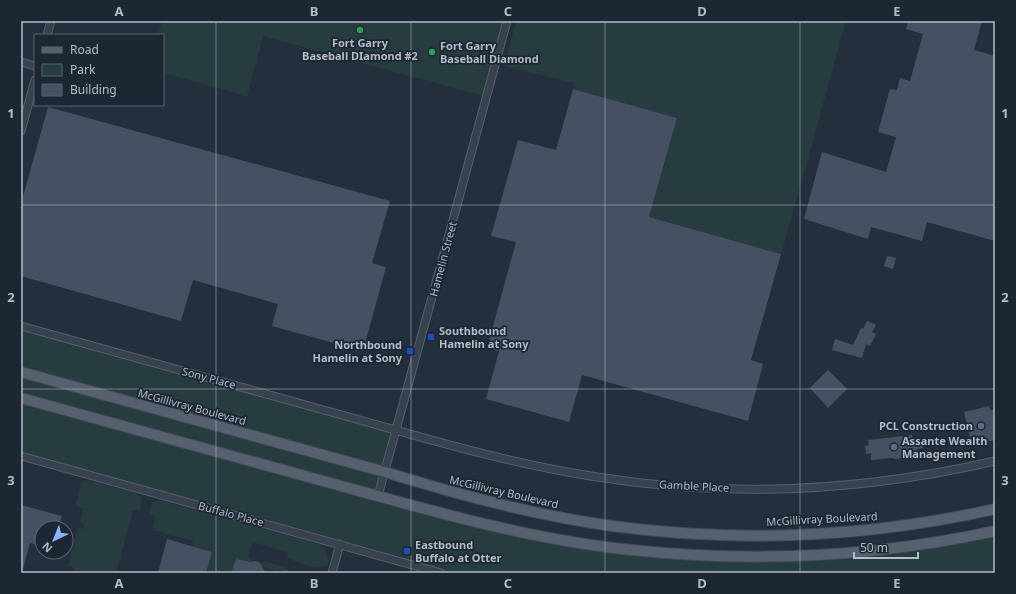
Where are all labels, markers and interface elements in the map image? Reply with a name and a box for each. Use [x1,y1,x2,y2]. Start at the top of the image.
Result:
text: A [115,2,124,20]
text: B [310,2,318,20]
text: C [504,2,512,20]
text: D [697,2,707,20]
text: E [893,2,901,20]
marker: Fort Garry Baseball DIamond #2 [355,25,365,35]
legend [34,34,164,106]
place label: Fort Garry Baseball DIamond #2 [302,35,418,63]
place label: Fort Garry Baseball Diamond [440,38,539,66]
text: Road [70,41,99,58]
marker: Fort Garry Baseball Diamond [427,47,437,57]
text: Park [70,61,96,78]
text: Building [70,81,117,98]
text: 1 [7,104,15,122]
text: 1 [1001,104,1009,122]
street label: Hamelin Street [425,220,460,298]
text: 2 [7,288,15,306]
text: 2 [1001,288,1009,306]
place label: Southbound Hamelin at Sony [439,323,529,351]
marker: Southbound Hamelin at Sony [426,332,436,342]
place label: Northbound Hamelin at Sony [313,337,403,365]
marker: Northbound Hamelin at Sony [405,346,415,356]
street label: Sony Place [181,363,238,392]
street label: McGillivray Boulevard [136,385,248,428]
place label: PCL Construction [879,418,973,433]
marker: PCL Construction [976,421,986,431]
place label: Assante Wealth Management [902,433,987,461]
marker: Assante Wealth Management [889,442,899,452]
text: 3 [7,471,15,489]
text: 3 [1001,471,1009,489]
street label: McGillivray Boulevard [448,472,560,511]
street label: Gamble Place [659,476,730,495]
street label: Buffalo Place [197,498,266,529]
street label: McGillivray Boulevard [766,508,878,529]
north arrow [34,520,74,560]
scale bar [854,534,918,560]
place label: Eastbound Buffalo at Otter [415,537,502,565]
text: N [38,539,55,556]
text: 50 m [860,539,888,556]
marker: Eastbound Buffalo at Otter [402,546,412,556]
text: A [115,574,124,592]
text: B [310,574,318,592]
text: C [504,574,512,592]
text: D [697,574,707,592]
text: E [893,574,901,592]

